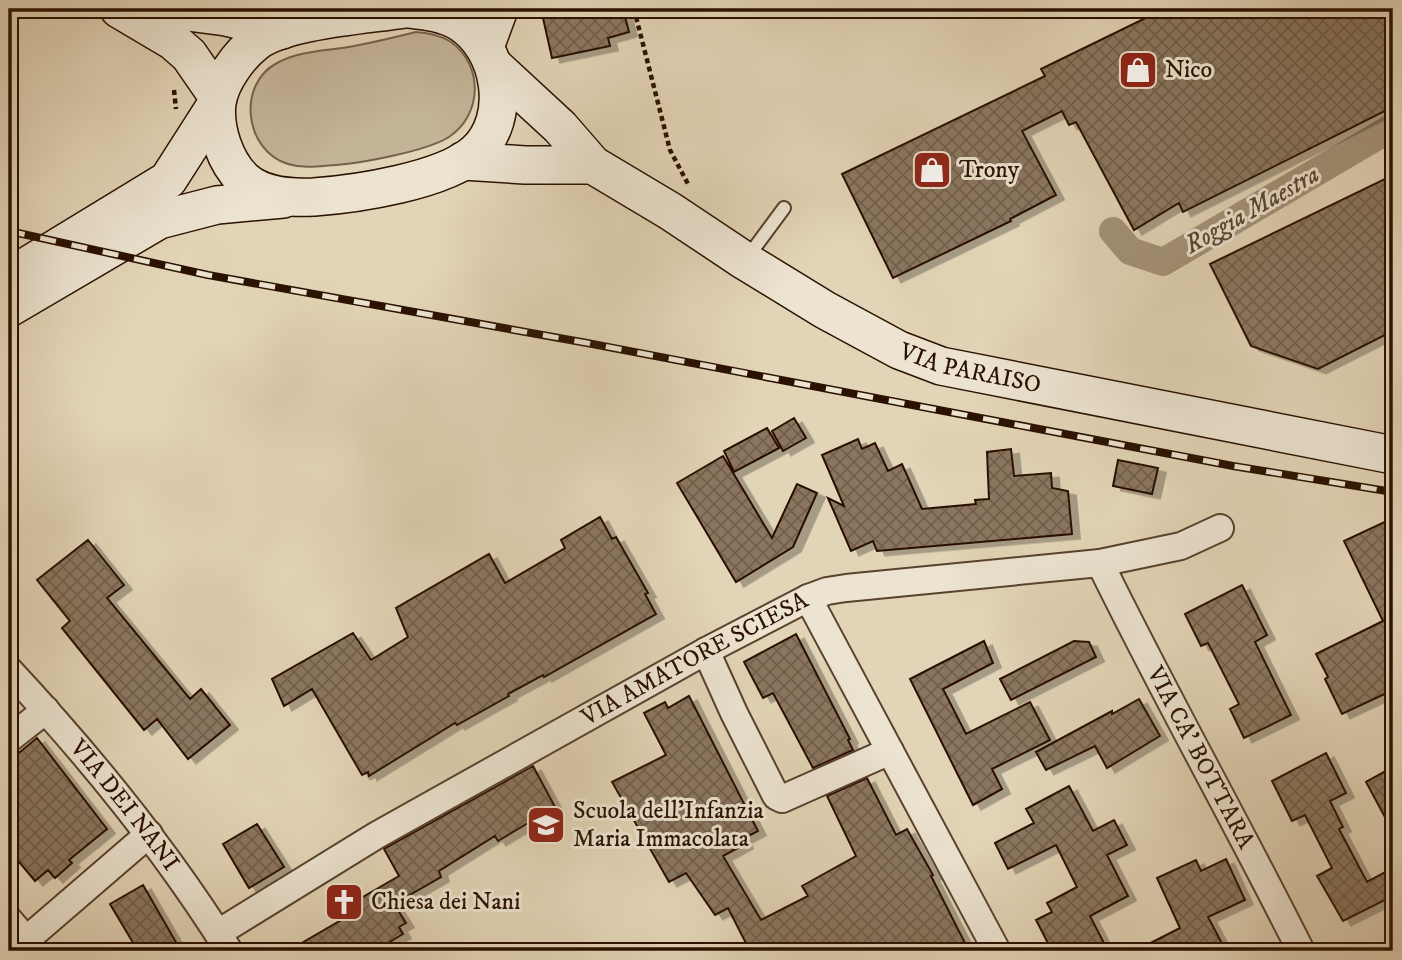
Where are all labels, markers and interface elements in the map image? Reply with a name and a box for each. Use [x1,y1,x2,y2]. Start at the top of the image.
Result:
shop icon: Nico [1117,49,1159,91]
place label: Nico [1165,55,1212,85]
shop icon: Trony [911,149,953,191]
place label: Trony [959,155,1020,185]
water label: Roggia Maestra [1178,158,1325,262]
street label: VIA PARAISO [894,336,1044,400]
street label: VIA AMATORE SCIESA [575,585,814,733]
street label: VIA CA' BOTTARA [1139,660,1261,855]
street label: VIA DEI NANI [63,733,186,877]
place label: Scuola dell'Infanzia Maria Immacolata [573,796,765,854]
school or university icon: Scuola dell'Infanzia Maria Immacolata [525,804,567,846]
church icon: Chiesa dei Nani [323,881,365,923]
place label: Chiesa dei Nani [371,887,520,917]

